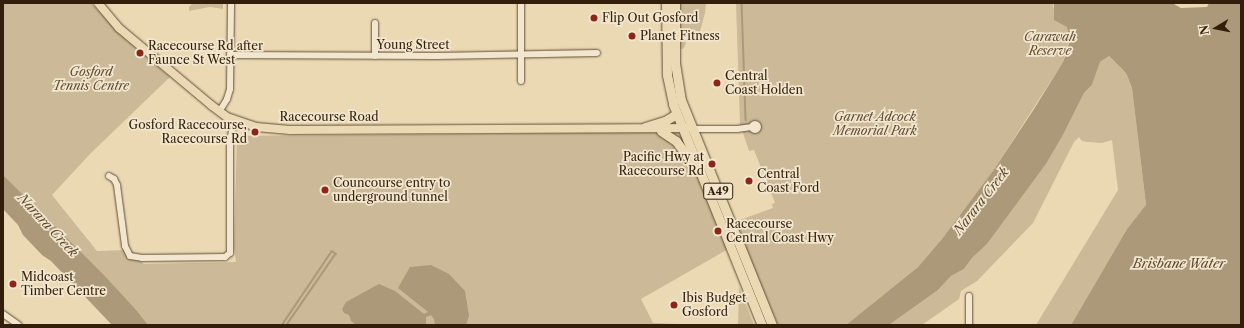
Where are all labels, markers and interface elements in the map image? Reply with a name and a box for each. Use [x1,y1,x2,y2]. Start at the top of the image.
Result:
north arrow [1196,8,1236,48]
place label: Flip Out Gosford [602,11,698,25]
marker: Flip Out Gosford [589,13,599,23]
text: N [1196,24,1212,36]
place label: Planet Fitness [640,29,720,43]
park label: Carawah Reserve [1024,30,1076,58]
marker: Planet Fitness [627,31,637,41]
street label: Young Street [377,38,449,52]
place label: Racecourse Rd after Faunce St West [148,39,263,67]
marker: Racecourse Rd after Faunce St West [135,48,145,58]
park label: Gosford Tennis Centre [53,65,129,93]
place label: Central Coast Holden [725,69,803,97]
marker: Central Coast Holden [712,78,722,88]
street label: Racecourse Road [279,110,379,124]
park label: Garnet Adcock Memorial Park [833,110,917,138]
place label: Gosford Racecourse, Racecourse Rd [129,118,247,146]
marker: Gosford Racecourse, Racecourse Rd [250,127,260,137]
place label: Pacific Hwy at Racecourse Rd [619,150,704,178]
marker: Pacific Hwy at Racecourse Rd [707,159,717,169]
water label: Narara Creek [950,164,1012,238]
place label: Central Coast Ford [757,167,819,195]
place label: Councourse entry to underground tunnel [333,176,451,204]
marker: Central Coast Ford [744,176,754,186]
road number: A49 [703,182,733,200]
marker: Councourse entry to underground tunnel [320,185,330,195]
water label: Narara Creek [15,190,81,260]
place label: Racecourse Central Coast Hwy [726,217,834,245]
marker: Racecourse Central Coast Hwy [713,226,723,236]
water label: Brisbane Water [1133,255,1225,271]
place label: Midcoast Timber Centre [21,270,106,298]
marker: Midcoast Timber Centre [8,279,18,289]
place label: Ibis Budget Gosford [682,291,746,319]
marker: Ibis Budget Gosford [669,300,679,310]

